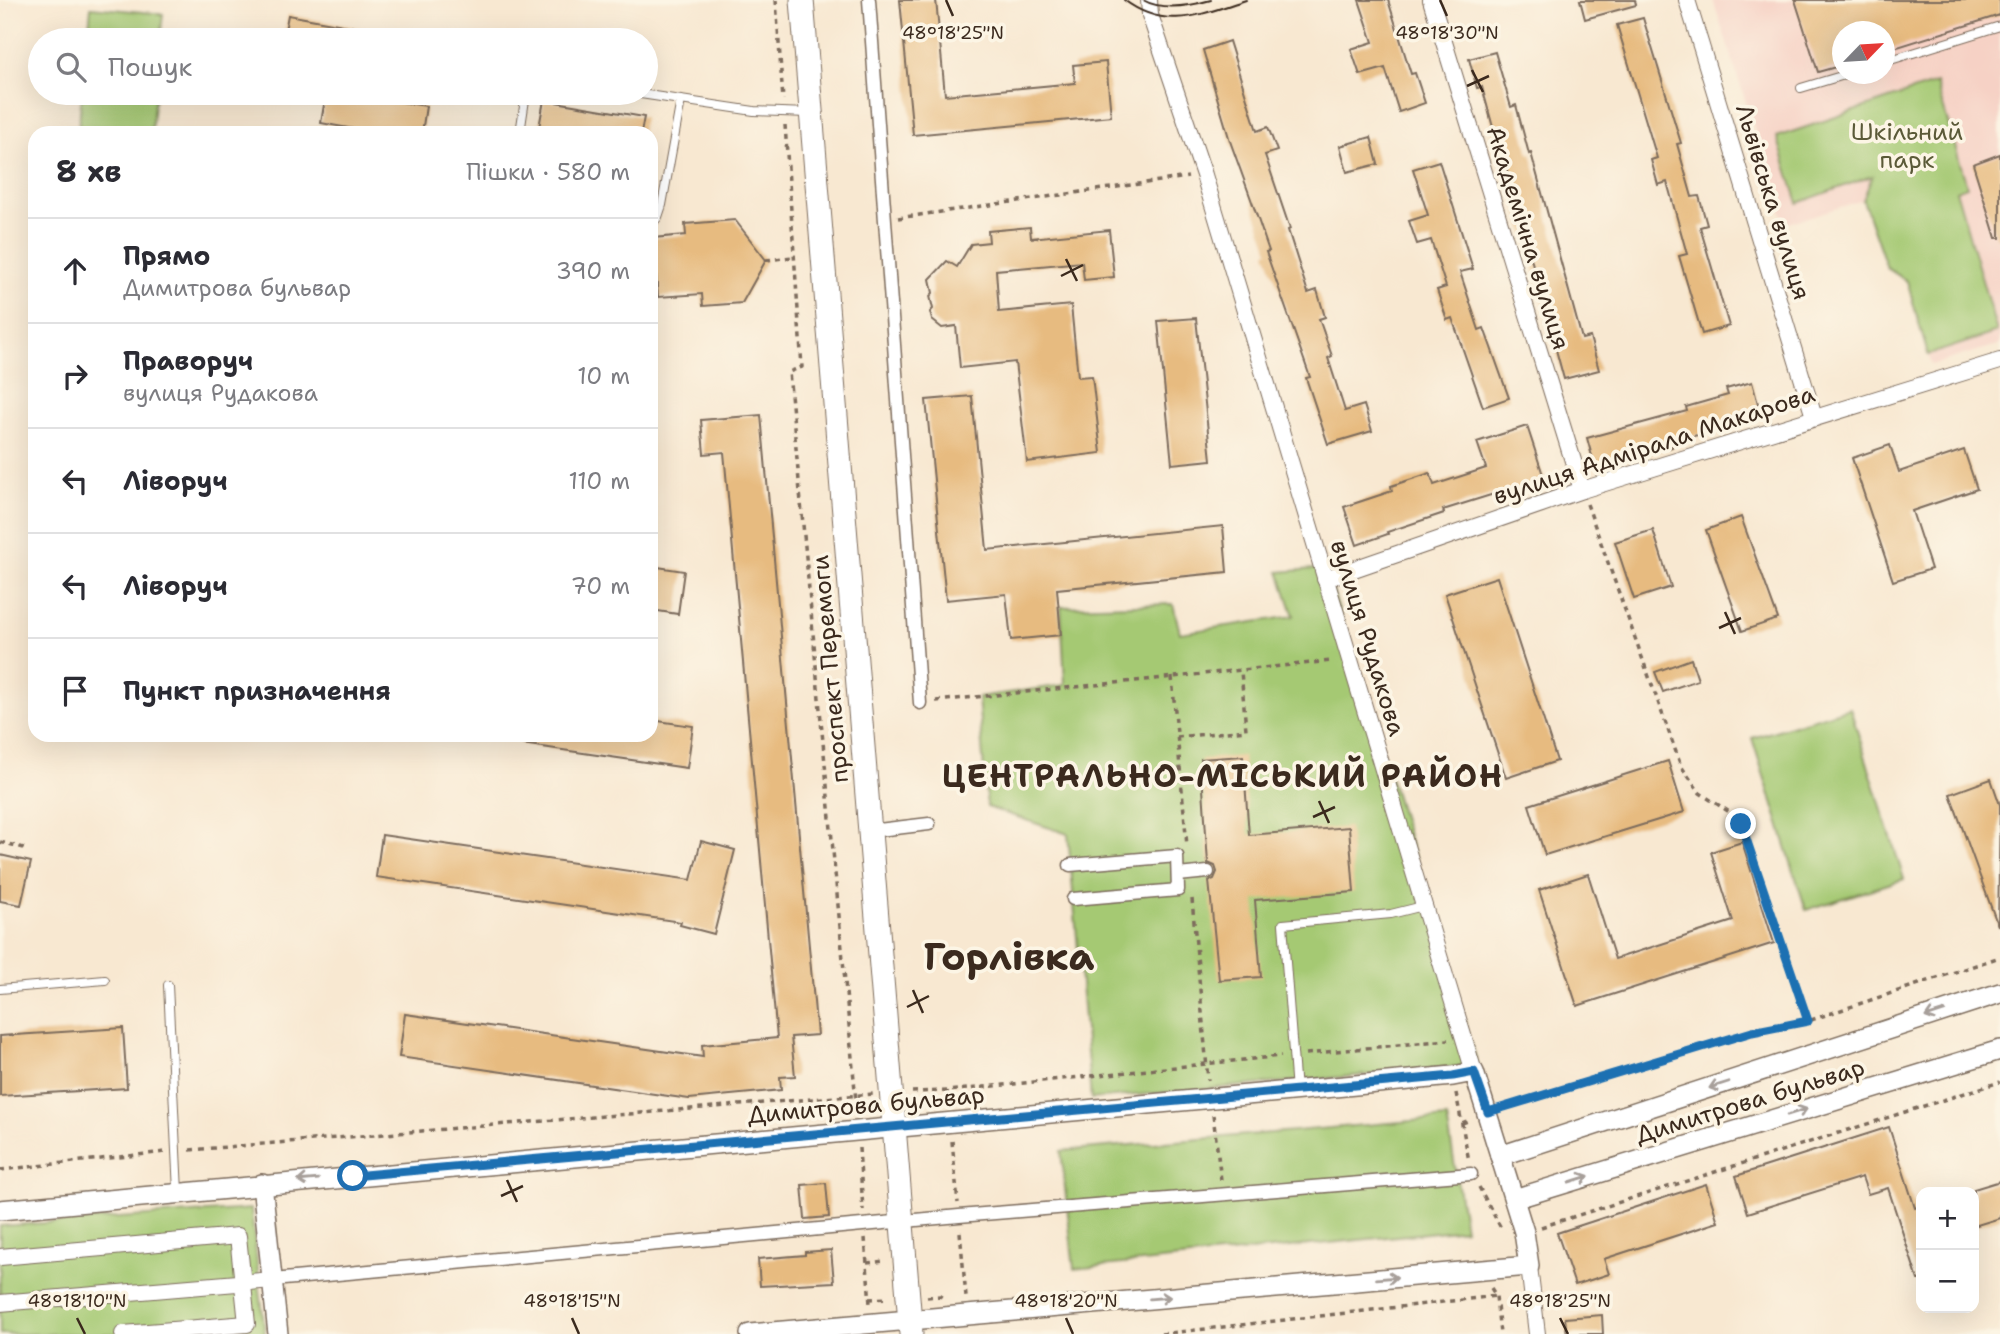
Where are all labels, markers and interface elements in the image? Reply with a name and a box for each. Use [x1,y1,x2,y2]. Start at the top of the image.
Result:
text: 48°18'25"N [902,21,1004,45]
text: 48°18'30"N [1395,21,1499,45]
north arrow [1832,21,1895,84]
search box [28,28,658,105]
icon: search [52,48,90,86]
text: Пошук [108,49,192,84]
street label: Львівська вулиця [1728,100,1818,304]
park label: Шкільний парк [1851,116,1963,176]
street label: Академічна вулиця [1479,122,1577,354]
text: 8 хв [56,151,121,192]
text: Пішки · 580 m [466,157,630,187]
text: Прямо [123,238,211,273]
icon: ahead [56,252,94,290]
text: 390 m [556,256,630,286]
text: Димитрова бульвар [123,273,351,303]
text: Праворуч [123,343,253,378]
icon: right [56,357,94,395]
text: 10 m [577,361,630,391]
text: вулиця Рудакова [123,378,318,408]
street label: вулиця Адмірала Макарова [1489,378,1819,512]
icon: left [56,462,94,500]
text: Ліворуч [123,463,228,498]
text: 110 m [568,466,630,496]
street label: вулиця Рудакова [1323,536,1413,740]
street label: проспект Перемоги [804,554,856,784]
icon: left [56,567,94,605]
text: Ліворуч [123,568,228,603]
text: 70 m [571,571,630,601]
icon: arrive [56,672,94,710]
text: Пункт призначення [123,673,391,708]
district label: ЦЕНТРАЛЬНО-МІСЬКИЙ РАЙОН [942,754,1504,797]
route end [1725,808,1756,839]
district label: Горлівка [923,931,1095,982]
one-way arrow [1924,1008,1946,1021]
street label: Димитрова бульвар [1632,1051,1868,1151]
street label: Димитрова бульвар [746,1079,986,1131]
one-way arrow [1708,1079,1730,1092]
one-way arrow [1785,1105,1807,1118]
route start [337,1160,368,1191]
one-way arrow [1568,1172,1590,1185]
one-way arrow [297,1174,320,1187]
map controls [1916,1187,1979,1313]
button: + [1916,1187,1979,1250]
button: − [1916,1250,1979,1313]
one-way arrow [1375,1272,1398,1285]
text: 48°18'10"N [28,1289,126,1313]
text: 48°18'15"N [523,1289,621,1313]
text: 48°18'20"N [1014,1289,1118,1313]
text: 48°18'25"N [1509,1289,1611,1313]
one-way arrow [1148,1291,1171,1304]

